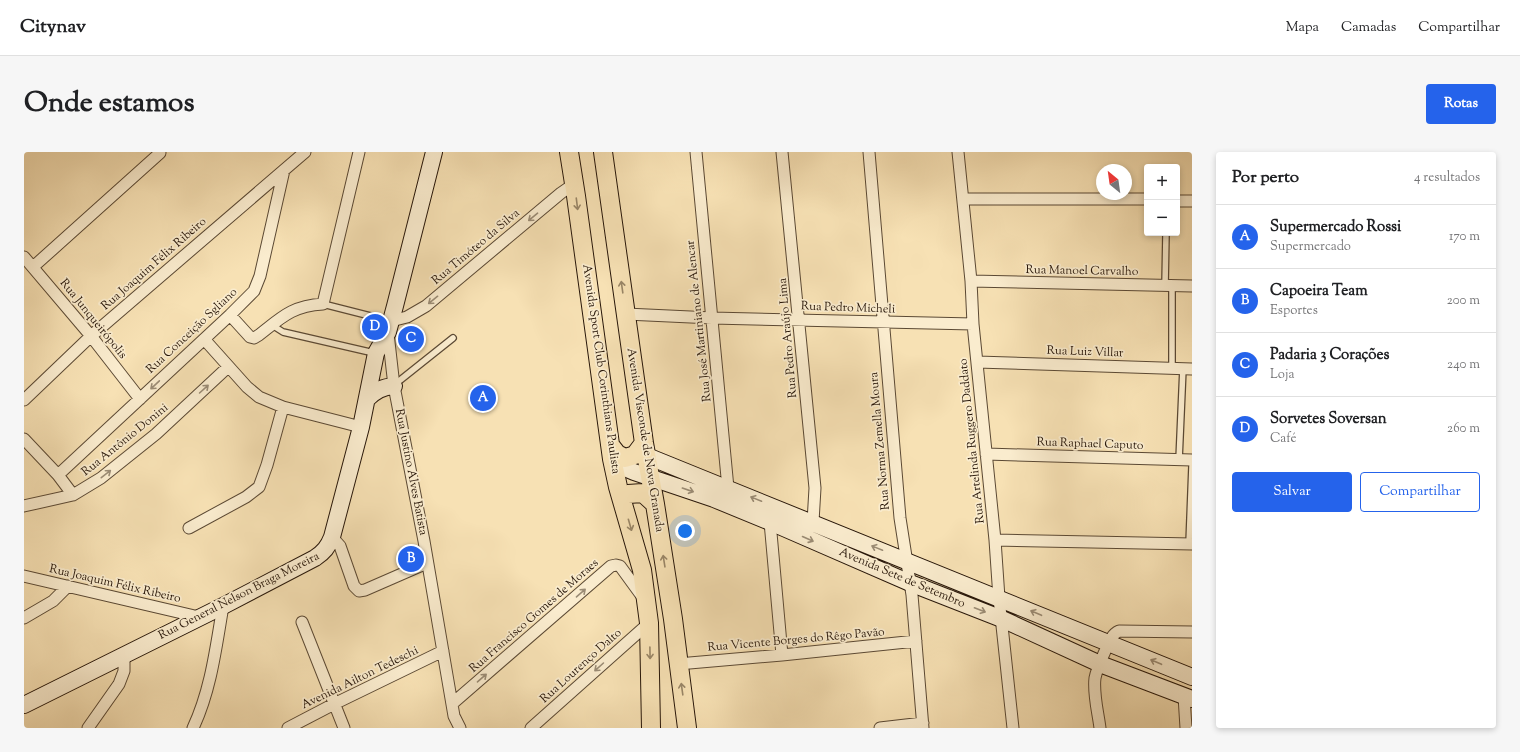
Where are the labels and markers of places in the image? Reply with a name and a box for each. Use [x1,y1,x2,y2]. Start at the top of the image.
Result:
pin: D [362,312,388,342]
pin: C [398,324,424,354]
pin: A [470,383,496,413]
pin: B [398,544,424,574]

